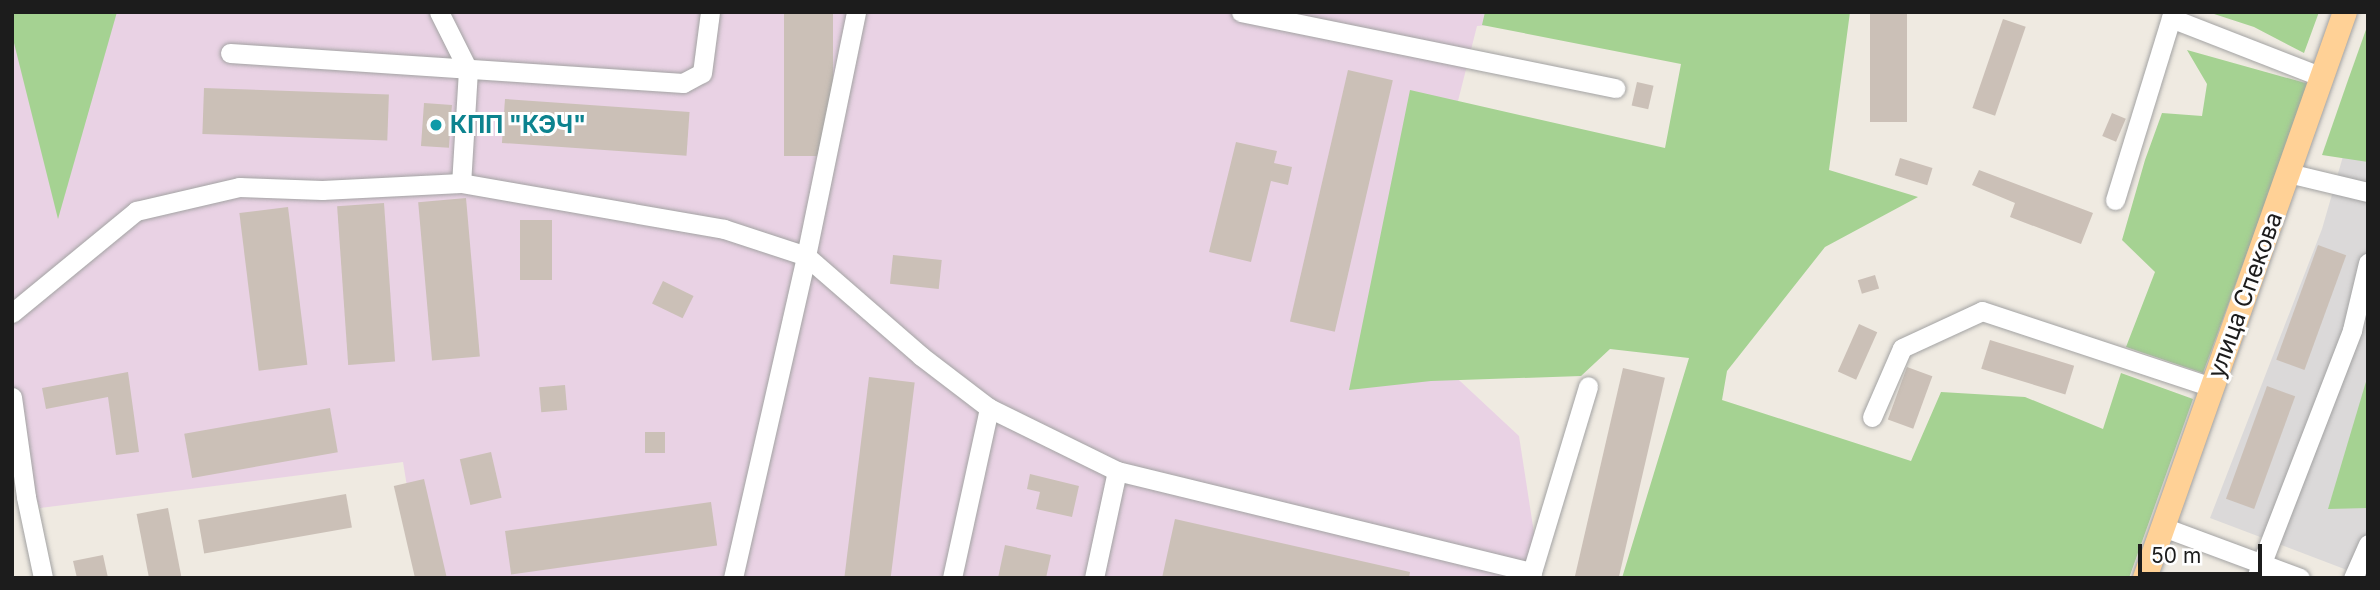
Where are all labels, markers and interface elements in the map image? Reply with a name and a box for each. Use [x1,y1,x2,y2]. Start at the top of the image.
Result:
place label: КПП "КЭЧ" [450,111,586,139]
marker: КПП "КЭЧ" [428,117,444,133]
street label: улица Спекова [2202,208,2288,382]
scale bar [2142,530,2266,574]
text: 50 m [2151,543,2201,568]

